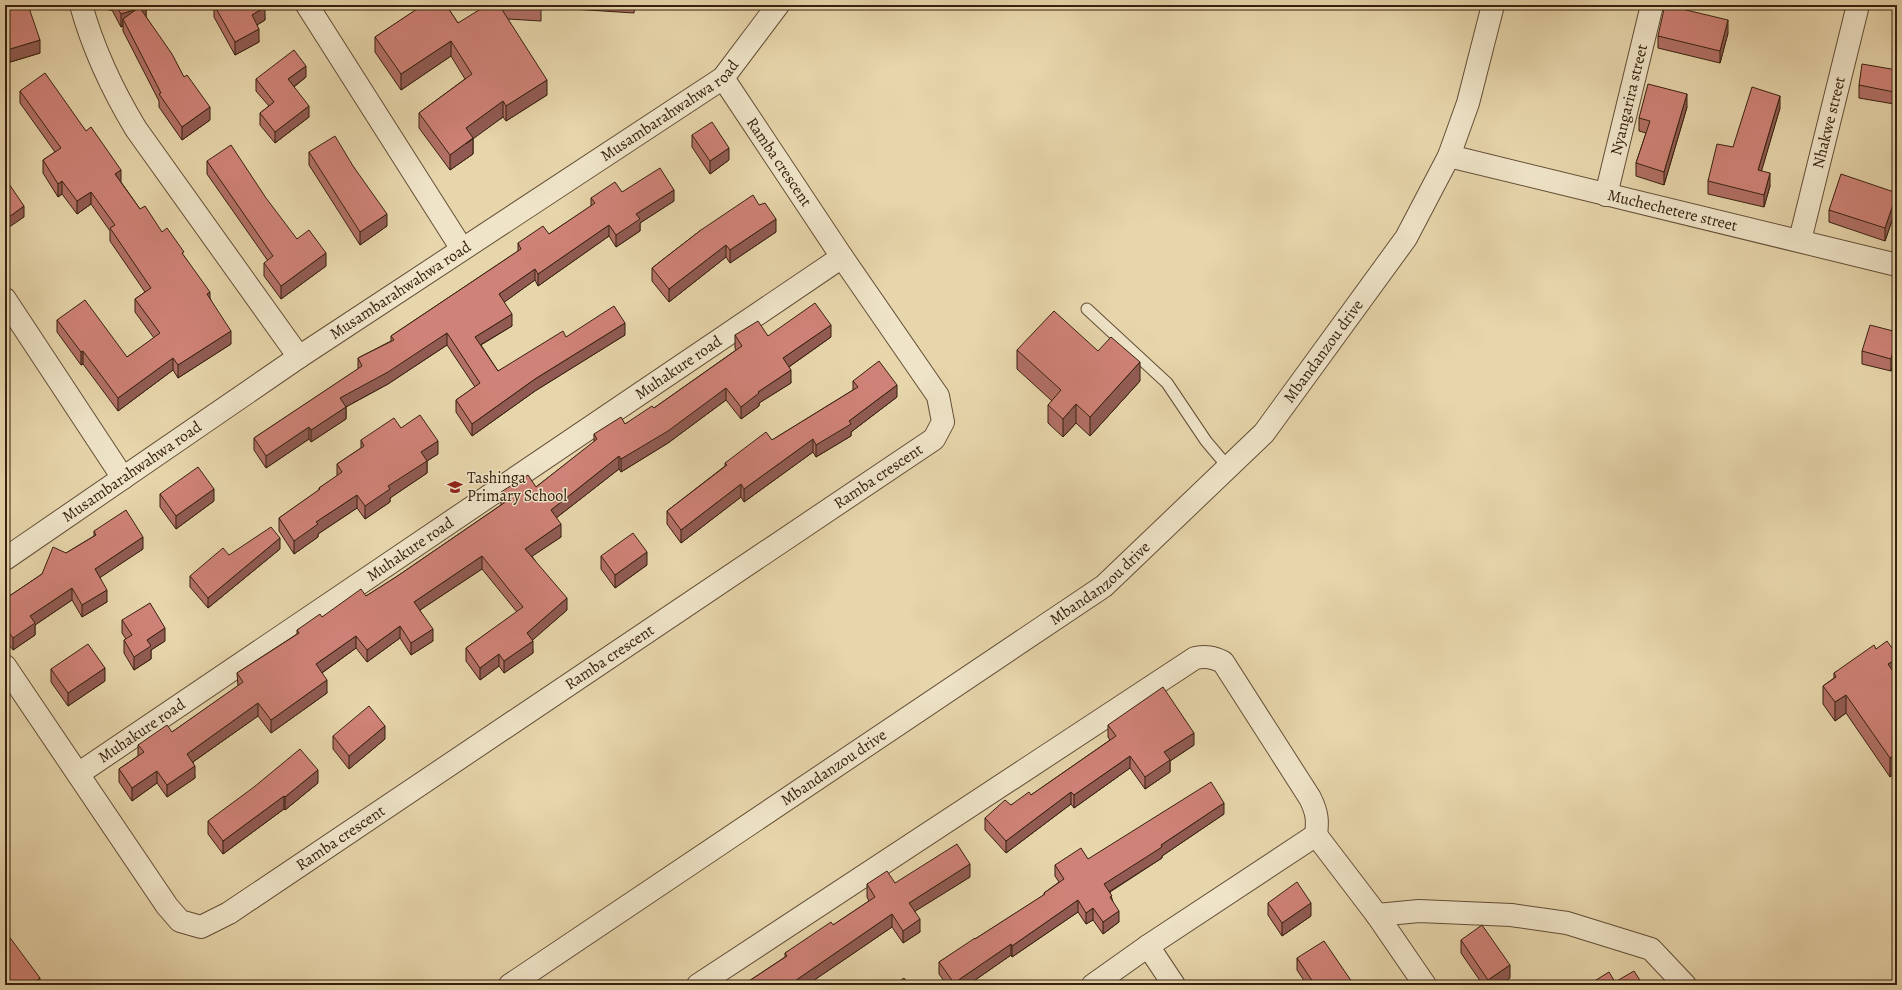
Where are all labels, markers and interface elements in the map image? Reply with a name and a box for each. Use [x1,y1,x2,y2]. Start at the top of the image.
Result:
street label: Nyangarira street [1605,42,1653,158]
street label: Musambarahwahwa road [596,55,744,167]
street label: Nhakwe street [1807,74,1851,171]
street label: Ramba crescent [741,113,817,211]
street label: Muchechetere street [1605,184,1740,237]
street label: Musambarahwahwa road [325,236,476,345]
street label: Mbandanzou drive [1278,295,1369,408]
street label: Muhakure road [631,330,727,405]
street label: Musambarahwahwa road [58,416,206,528]
street label: Ramba crescent [829,439,927,514]
place label: Tashinga Primary School [467,467,567,507]
school or university icon: Tashinga Primary School [446,478,464,496]
street label: Muhakure road [362,512,458,587]
street label: Mbandanzou drive [1045,537,1155,630]
street label: Ramba crescent [560,619,658,695]
street label: Muhakure road [94,693,190,768]
street label: Mbandanzou drive [776,724,891,811]
street label: Ramba crescent [292,800,390,876]

